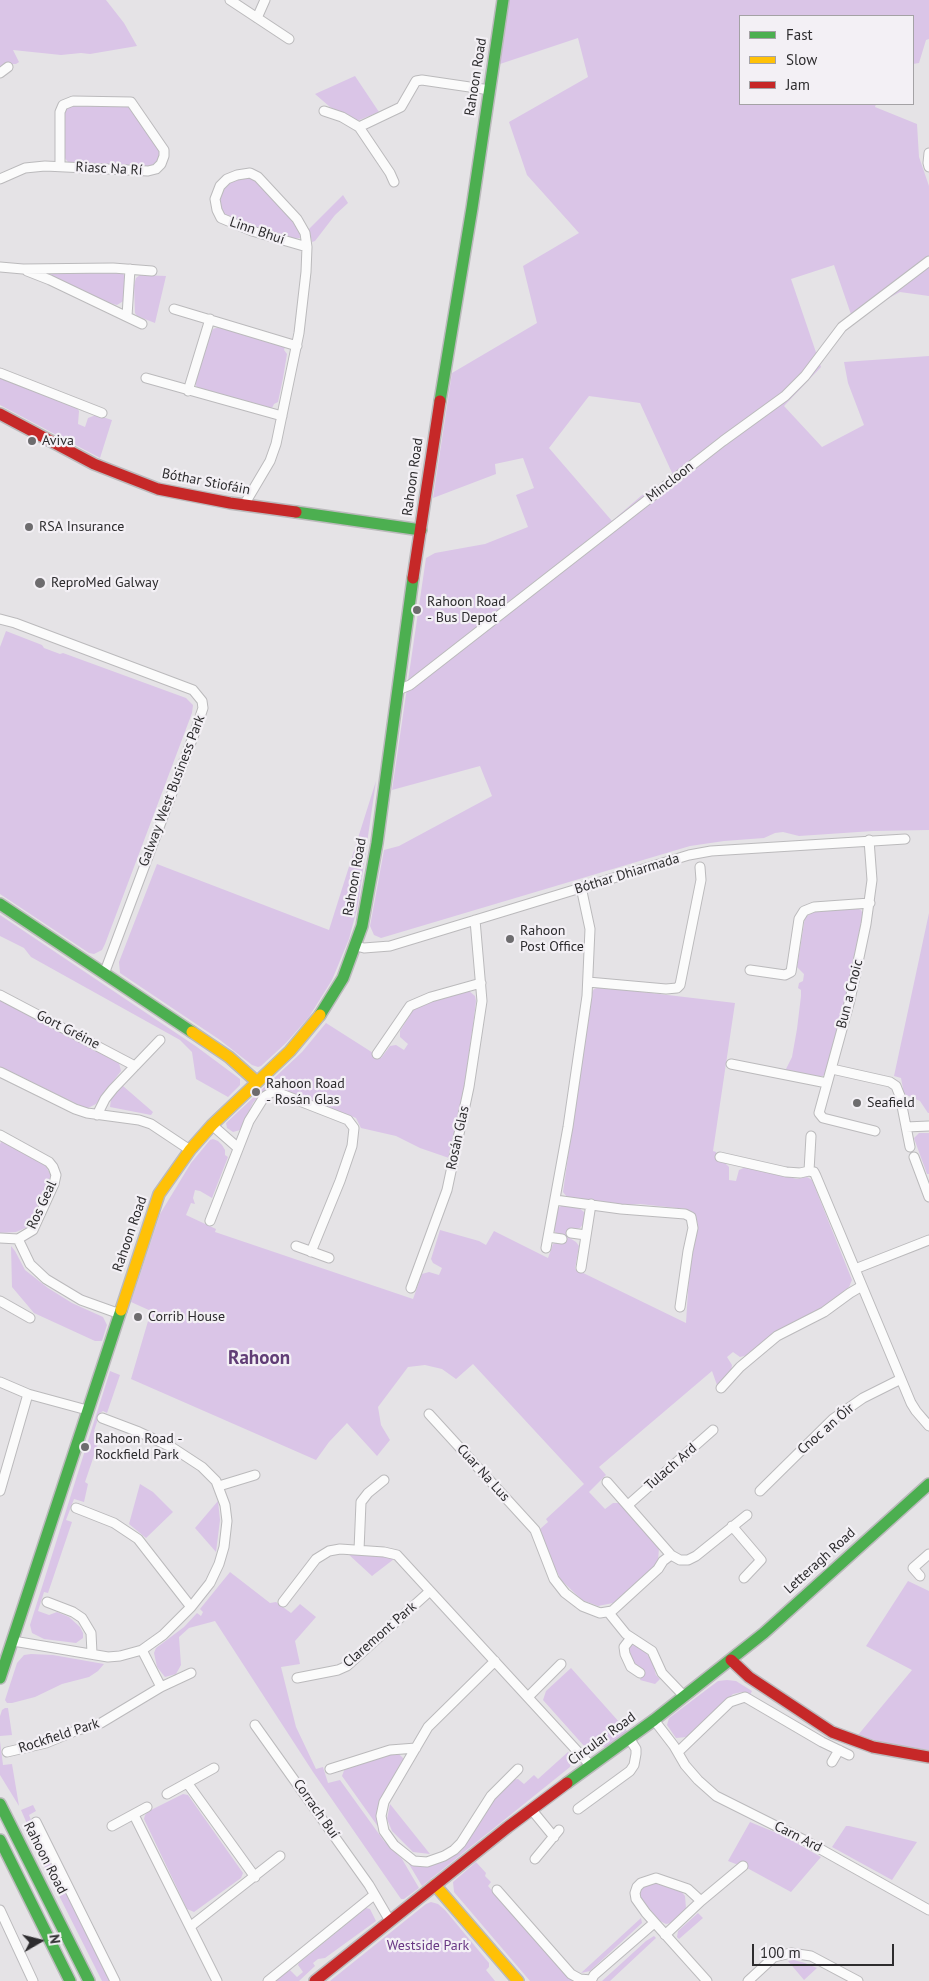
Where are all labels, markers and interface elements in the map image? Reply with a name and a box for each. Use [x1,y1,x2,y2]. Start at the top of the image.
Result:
legend [739,15,914,105]
text: Fast [786,25,813,44]
street label: Rahoon Road [462,37,490,117]
text: Slow [786,50,817,69]
text: Jam [786,75,810,94]
street label: Riasc Na Rí [75,159,143,179]
street label: Linn Bhuí [227,214,287,248]
place label: Aviva [42,433,74,449]
marker: Aviva [26,435,38,447]
street label: Rahoon Road [399,437,427,517]
street label: Mincloon [643,458,697,506]
street label: Bóthar Stiofáin [160,465,252,499]
place label: RSA Insurance [39,519,124,535]
marker: RSA Insurance [23,521,35,533]
place label: ReproMed Galway [51,575,158,591]
marker: ReproMed Galway [33,576,47,590]
place label: Rahoon Road - Bus Depot [427,594,506,626]
marker: Rahoon Road - Bus Depot [411,604,423,616]
street label: Galway West Business Park [135,713,209,869]
street label: Rahoon Road [340,837,370,917]
street label: Bóthar Dhiarmada [573,850,681,898]
place label: Rahoon Post Office [520,923,584,956]
marker: Rahoon Post Office [504,933,516,945]
street label: Bun a Cnoic [833,958,867,1030]
street label: Gort Gréine [34,1007,102,1053]
place label: Rahoon Road - Rosán Glas [266,1076,345,1108]
marker: Rahoon Road - Rosán Glas [250,1086,262,1098]
place label: Seafield [867,1095,915,1111]
marker: Seafield [851,1097,863,1109]
street label: Rosán Glas [443,1105,473,1171]
street label: Ros Geal [24,1178,60,1232]
street label: Rahoon Road [109,1194,151,1274]
place label: Corrib House [148,1309,225,1325]
marker: Corrib House [132,1311,144,1323]
district label: Rahoon [228,1348,290,1370]
street label: Cnoc an Óir [794,1400,858,1458]
place label: Rahoon Road - Rockfield Park [95,1431,183,1464]
street label: Tulach Ard [642,1440,700,1494]
marker: Rahoon Road - Rockfield Park [79,1441,91,1453]
street label: Cuar Na Lus [453,1441,513,1505]
street label: Letteragh Road [781,1525,859,1597]
street label: Claremont Park [340,1599,420,1671]
street label: Circular Road [565,1709,639,1769]
street label: Rockfield Park [16,1715,102,1757]
street label: Corrach Buí [289,1776,343,1842]
street label: Carn Ard [771,1818,825,1856]
street label: Rahoon Road [20,1819,70,1897]
north arrow [15,1916,65,1966]
text: N [45,1933,64,1945]
scale bar [754,1934,896,1966]
park label: Westside Park [387,1938,469,1954]
text: 100 m [760,1943,801,1962]

